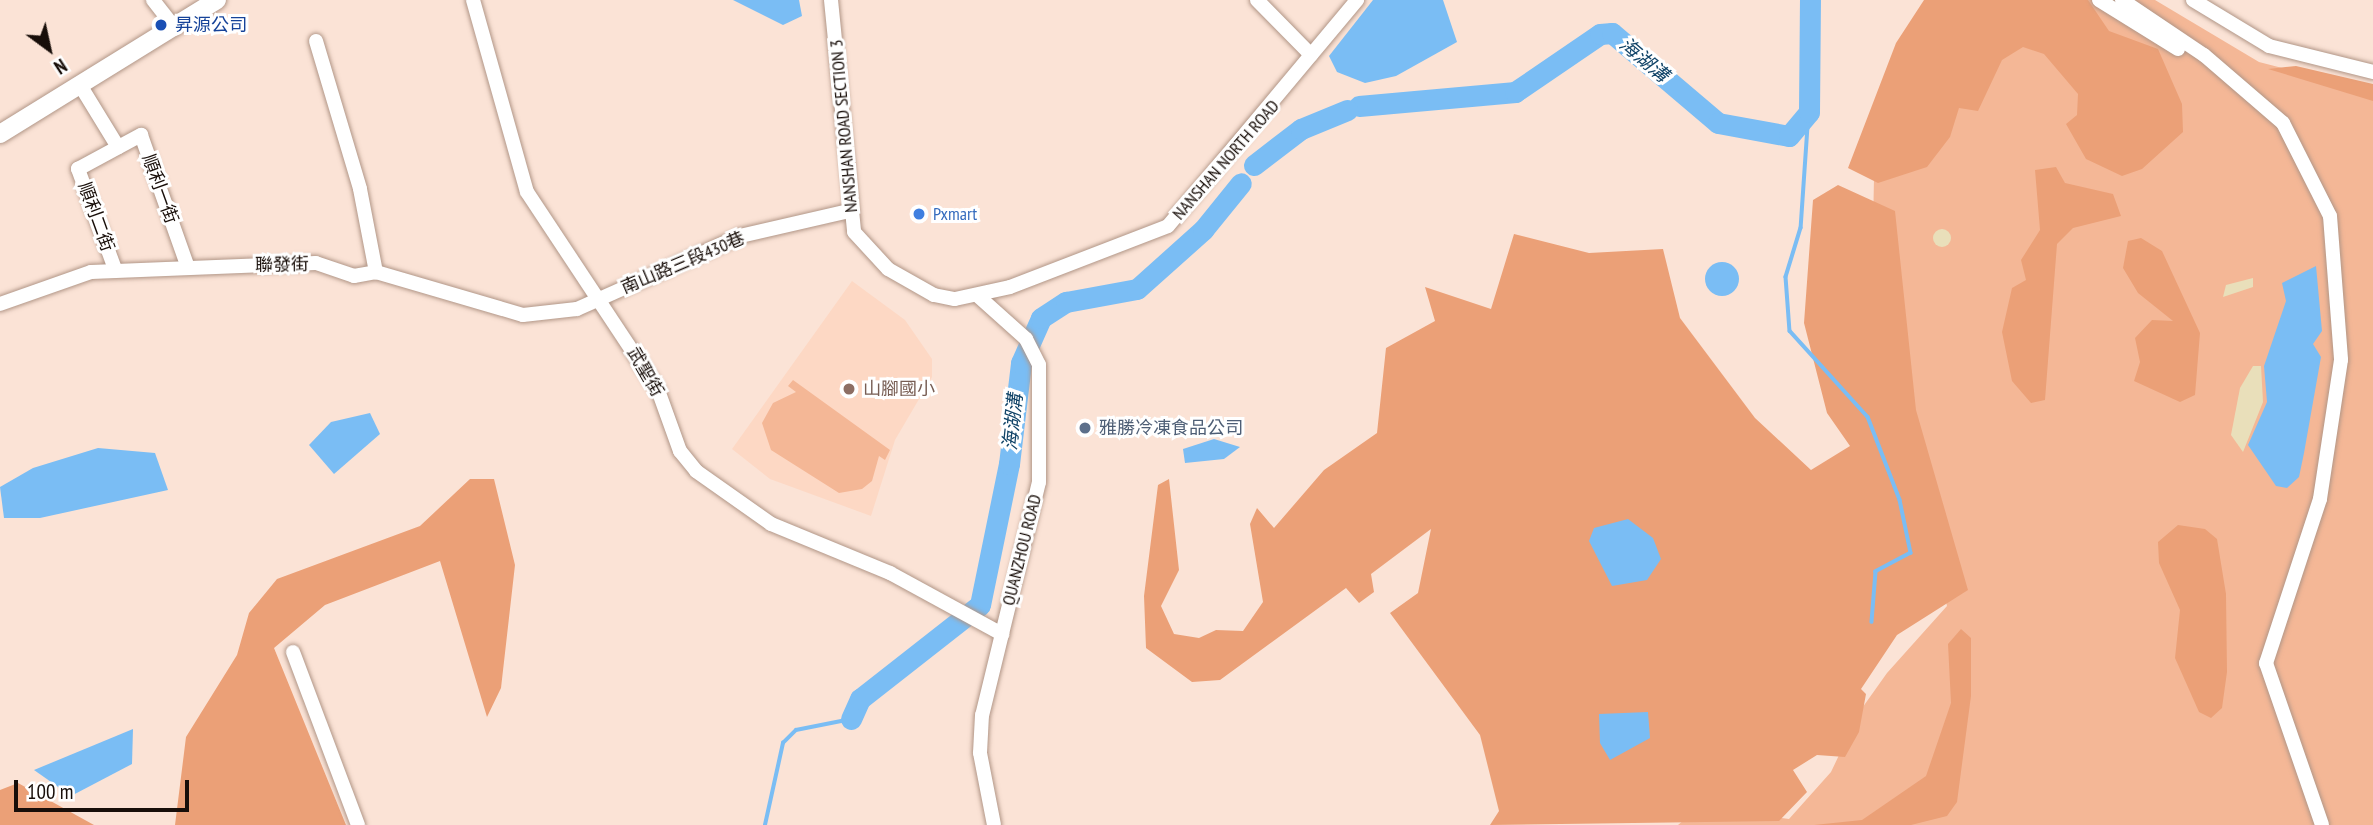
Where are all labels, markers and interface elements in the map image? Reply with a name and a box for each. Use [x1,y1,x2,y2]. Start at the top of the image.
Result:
north arrow [14,14,84,84]
place label: 昇源公司 [175,14,247,36]
marker: 昇源公司 [153,17,169,33]
water label: 海湖溝 [1615,33,1673,87]
street label: NANSHAN ROAD SECTION 3 [826,39,862,213]
text: N [50,54,71,79]
street label: NANSHAN NORTH ROAD [1168,96,1284,224]
street label: 順利一街 [138,151,182,227]
street label: 順利二街 [74,179,118,255]
place label: Pxmart [933,203,977,225]
marker: Pxmart [911,206,927,222]
street label: 南山路三段430巷 [618,227,748,299]
street label: 聯發街 [255,254,309,276]
street label: 武聖街 [622,343,668,401]
place label: 山腳國小 [863,378,935,400]
marker: 山腳國小 [841,381,857,397]
water label: 海湖溝 [999,392,1027,452]
place label: 雅勝冷凍食品公司 [1099,417,1243,439]
marker: 雅勝冷凍食品公司 [1077,420,1093,436]
street label: QUANZHOU ROAD [998,492,1046,608]
scale bar [18,766,192,810]
text: 100 m [27,778,73,805]

